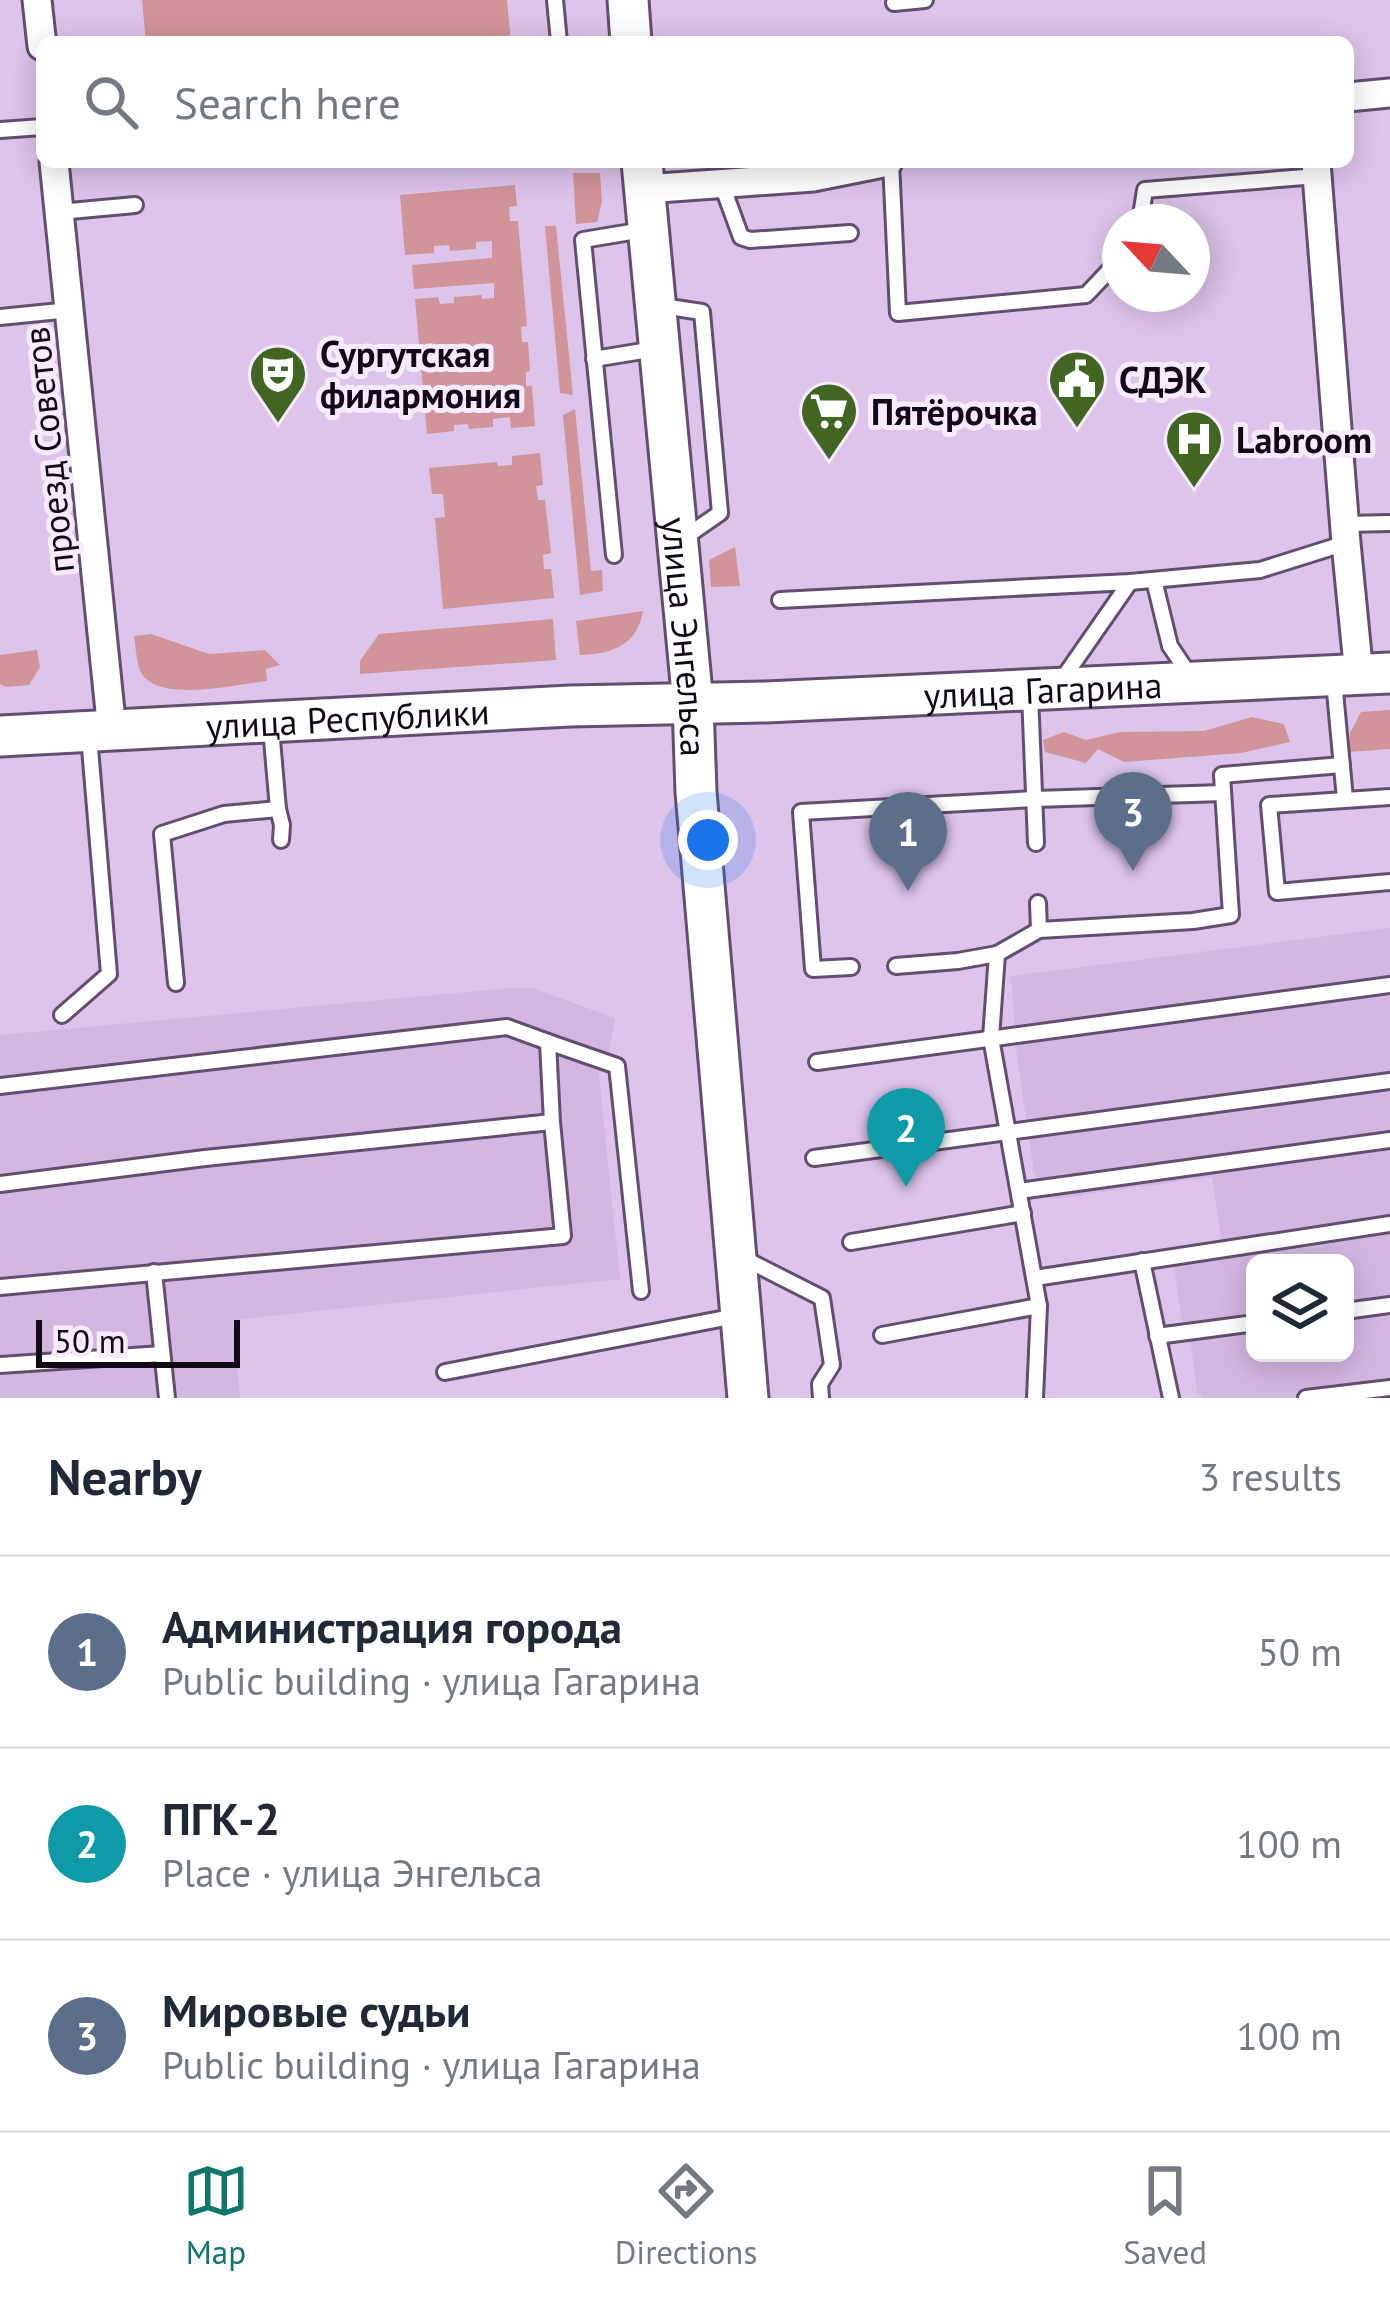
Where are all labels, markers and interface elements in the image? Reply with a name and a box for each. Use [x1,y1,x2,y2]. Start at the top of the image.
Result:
search box [36,36,1354,168]
icon: search [78,69,144,135]
text: Search here [174,73,401,131]
north arrow [1102,204,1210,312]
street label: проезд Советов [12,325,84,575]
place label: Сургутская филармония [320,330,521,418]
theatre icon: Сургутская филармония [247,343,309,425]
public building icon: СДЭК [1046,348,1108,430]
place label: СДЭК [1119,356,1207,403]
supermarket icon: Пятёрочка [798,380,860,462]
place label: Пятёрочка [871,388,1038,435]
hospital icon: Labroom [1163,408,1225,490]
place label: Labroom [1236,416,1372,463]
street label: улица Энгельса [652,515,718,758]
street label: улица Гагарина [923,660,1163,718]
street label: улица Республики [204,687,491,749]
pin: 3 [1094,772,1172,871]
pin: 1 [869,792,947,891]
your location [678,810,738,870]
pin: 2 [867,1088,945,1187]
map controls [1246,1254,1354,1362]
button: layers [1246,1254,1354,1362]
scale bar [36,1314,240,1367]
text: 50 m [54,1319,126,1362]
text: Nearby [48,1443,202,1509]
text: 3 results [1199,1451,1342,1502]
text: Администрация города [162,1597,622,1655]
text: 1 [76,1626,98,1677]
text: 50 m [1257,1626,1342,1677]
text: Public building · улица Гагарина [162,1655,701,1706]
text: ПГК-2 [162,1789,280,1847]
text: 2 [76,1818,98,1869]
text: 100 m [1236,1818,1342,1869]
text: Place · улица Энгельса [162,1847,542,1898]
text: Мировые судьи [162,1981,471,2039]
text: 3 [76,2010,98,2061]
text: 100 m [1236,2010,1342,2061]
text: Public building · улица Гагарина [162,2039,701,2090]
tab: Map [183,2158,249,2273]
tab: Directions [615,2158,757,2273]
tab: Saved [1123,2158,1207,2273]

